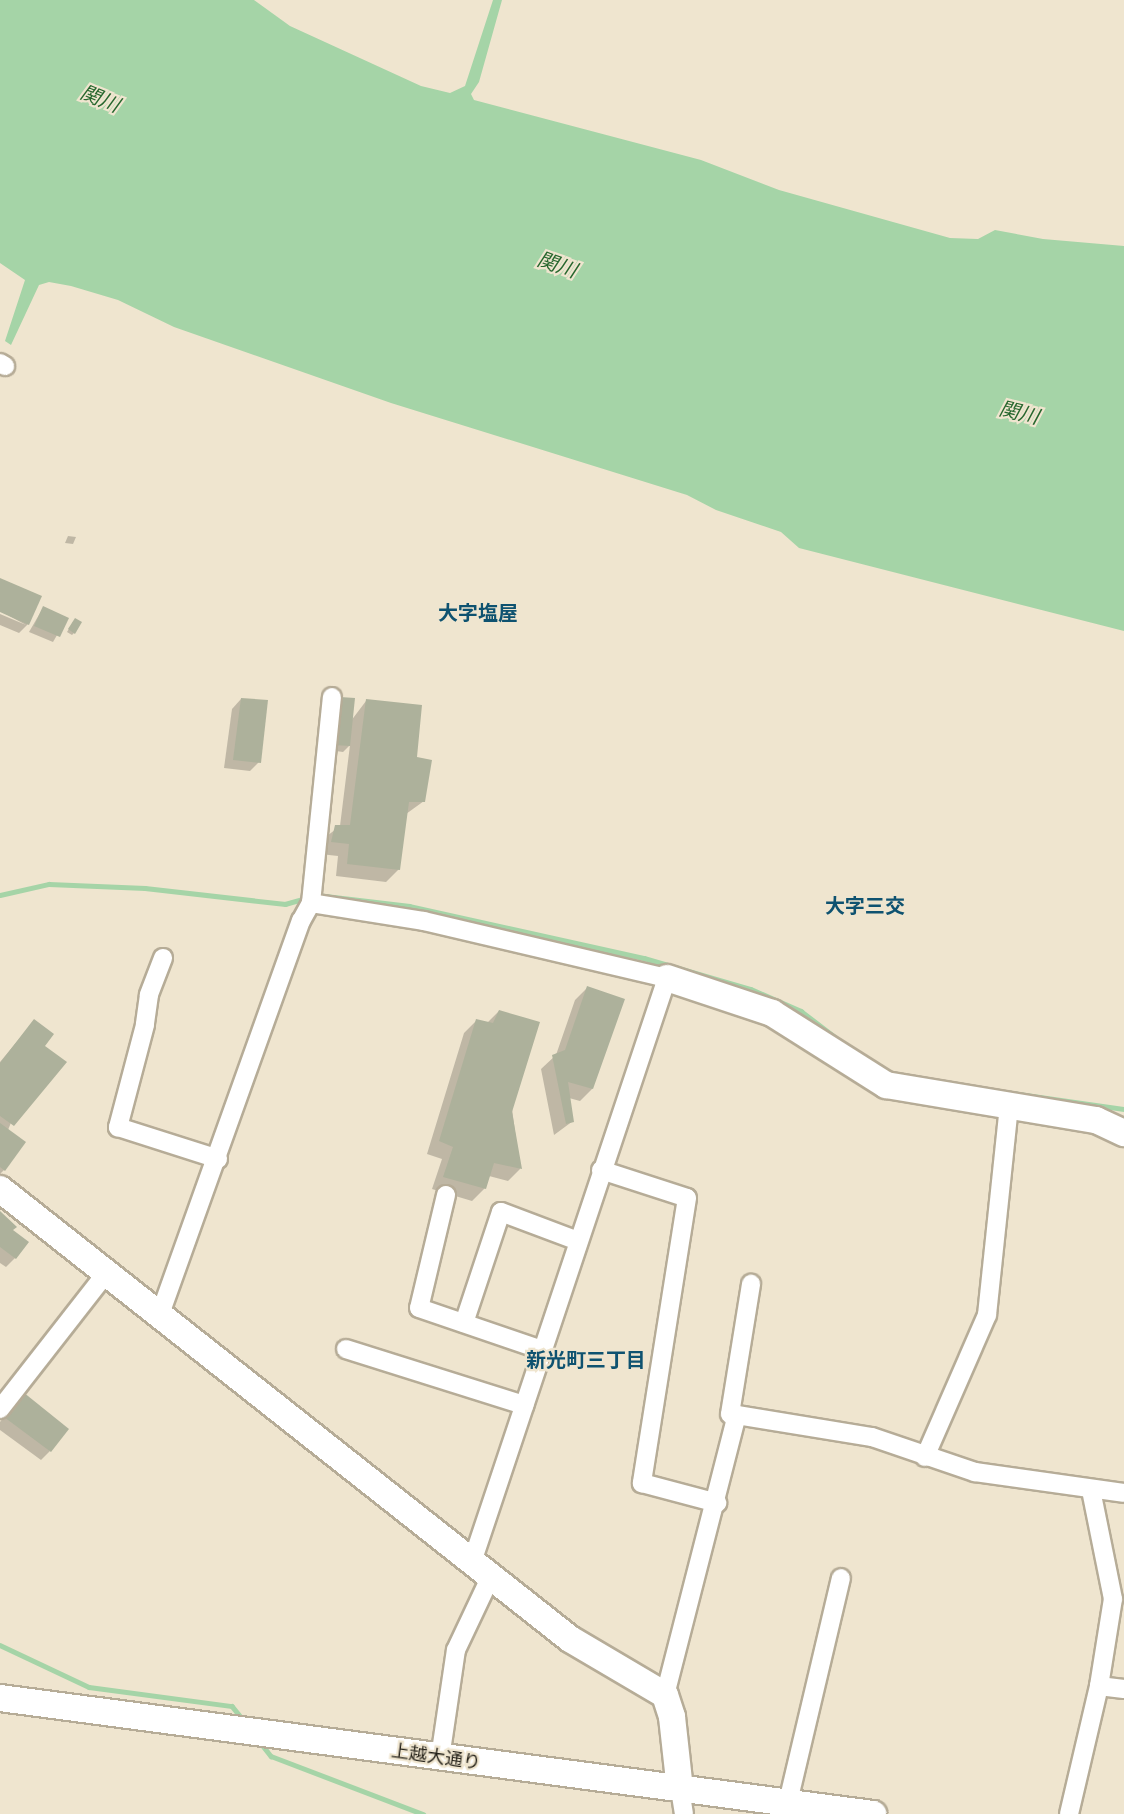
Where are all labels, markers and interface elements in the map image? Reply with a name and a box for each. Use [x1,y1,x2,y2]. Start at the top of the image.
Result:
water label: 関川 [77,80,123,118]
water label: 関川 [534,247,580,283]
water label: 関川 [997,397,1041,429]
district label: 大字塩屋 [438,601,518,625]
district label: 大字三交 [825,894,905,918]
district label: 新光町三丁目 [526,1348,646,1372]
street label: 上越大通り [390,1740,482,1774]

